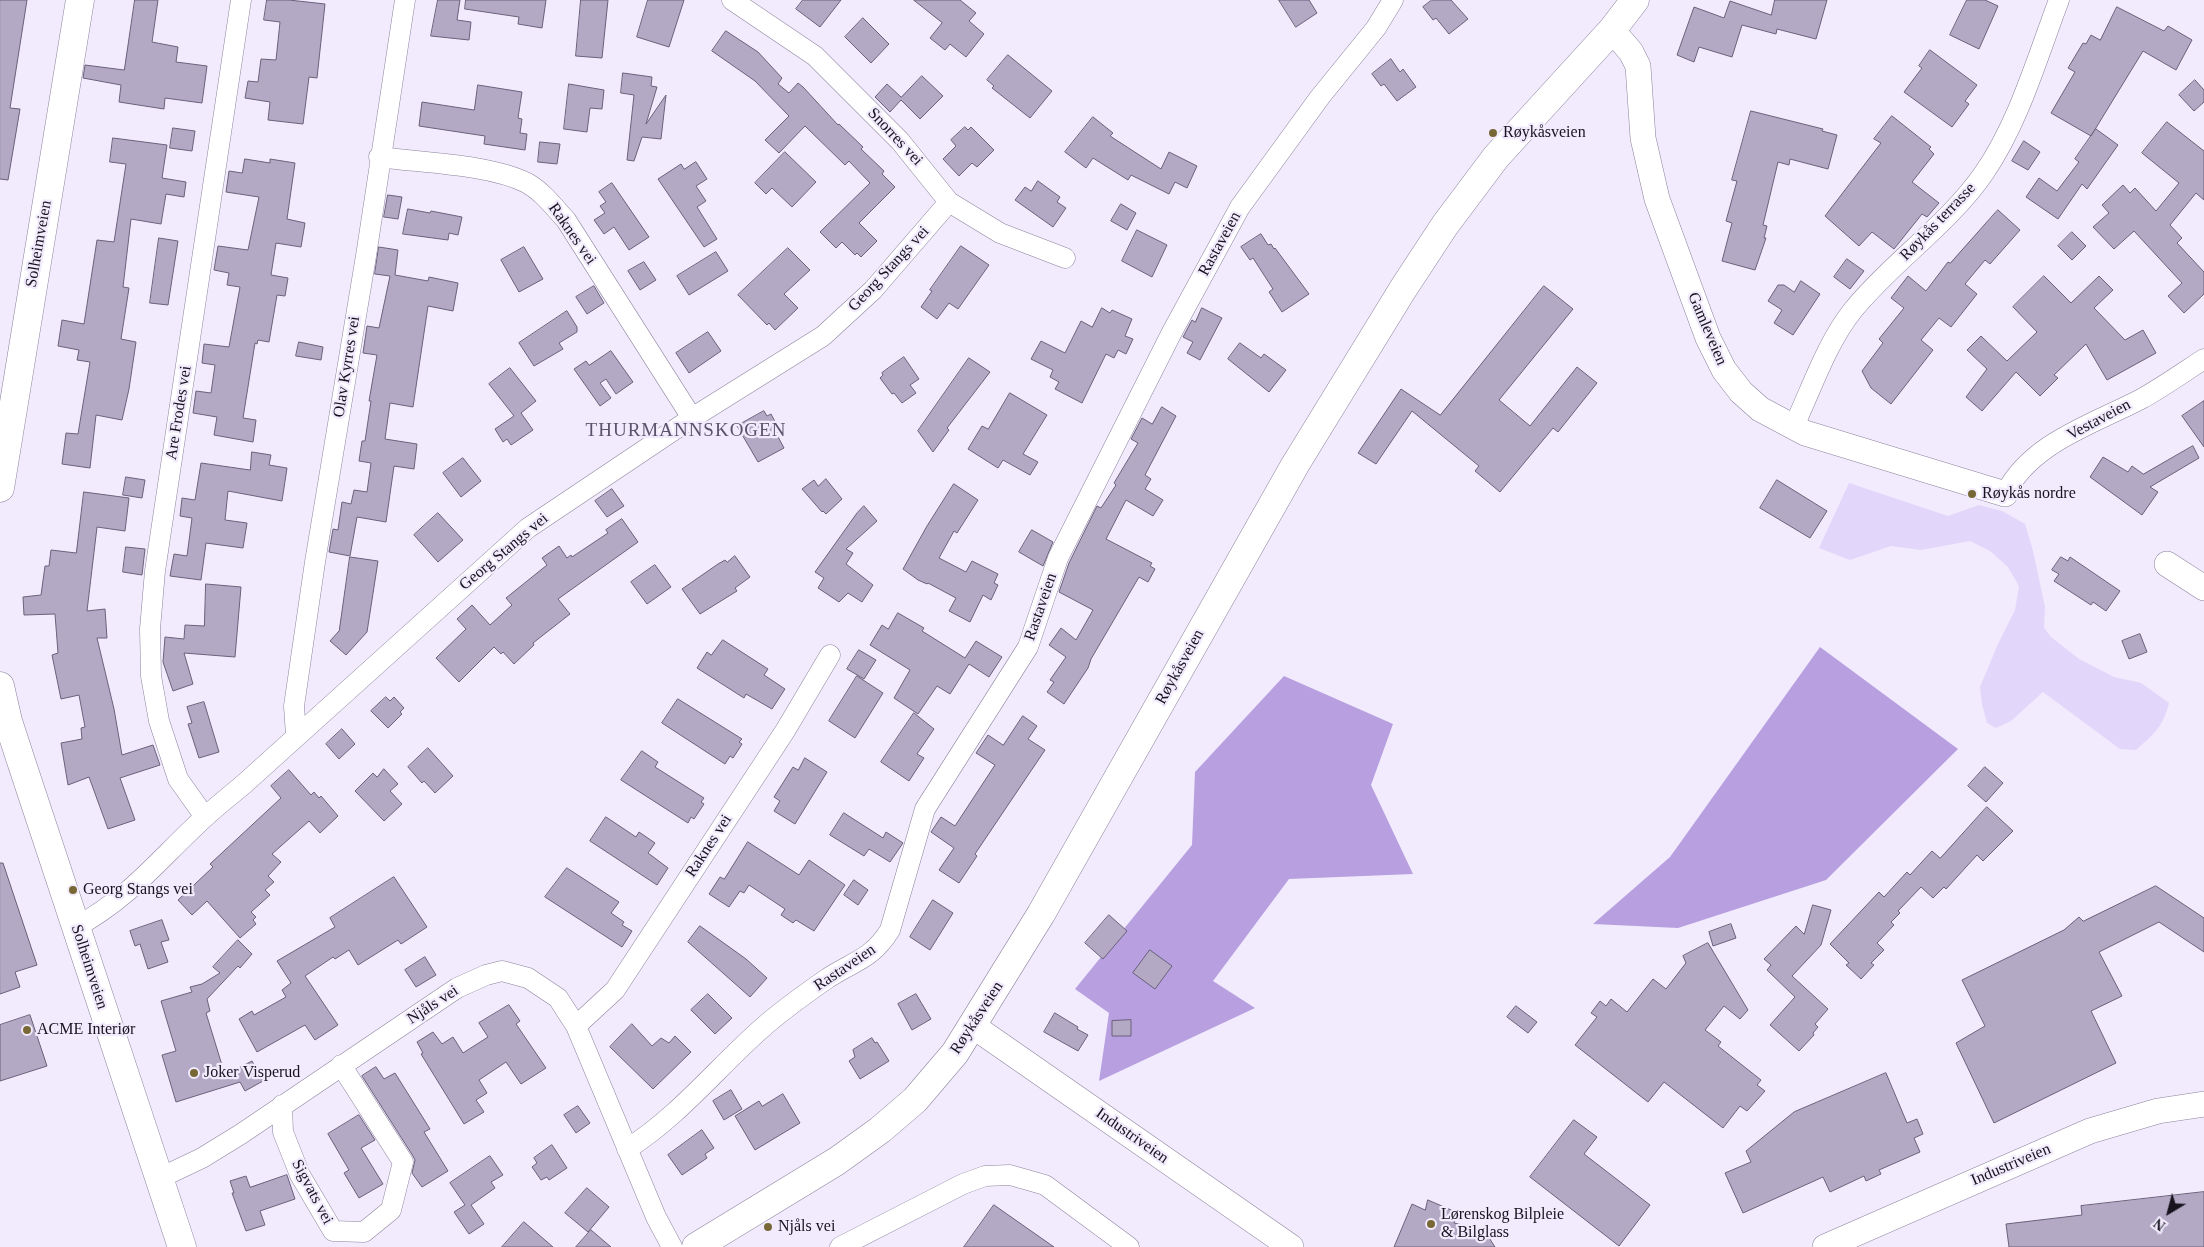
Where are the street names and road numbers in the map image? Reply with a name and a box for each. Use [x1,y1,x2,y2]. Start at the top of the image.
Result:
street label: Snorres vei [863,104,927,170]
street label: Røykås terrasse [1896,179,1980,265]
street label: Solheimveien [22,199,56,289]
street label: Raknes vei [544,200,600,268]
street label: Rastaveien [1195,209,1245,279]
street label: Georg Stangs vei [844,222,934,316]
street label: Gamleveien [1683,290,1731,368]
street label: Olav Kyrres vei [330,315,364,419]
street label: Are Frodes vei [162,365,196,461]
street label: Vestaveien [2064,395,2134,445]
street label: Georg Stangs vei [456,509,552,595]
street label: Rastaveien [1020,571,1062,643]
street label: Røykåsveien [1152,626,1208,708]
street label: Raknes vei [682,811,736,881]
street label: Solheimveien [66,922,112,1012]
street label: Rastaveien [811,940,879,996]
street label: Røykåsveien [946,978,1008,1058]
street label: Njåls vei [404,981,462,1029]
street label: Industriveien [1092,1104,1172,1168]
street label: Industriveien [1968,1140,2054,1190]
street label: Sigvats vei [287,1156,337,1228]

